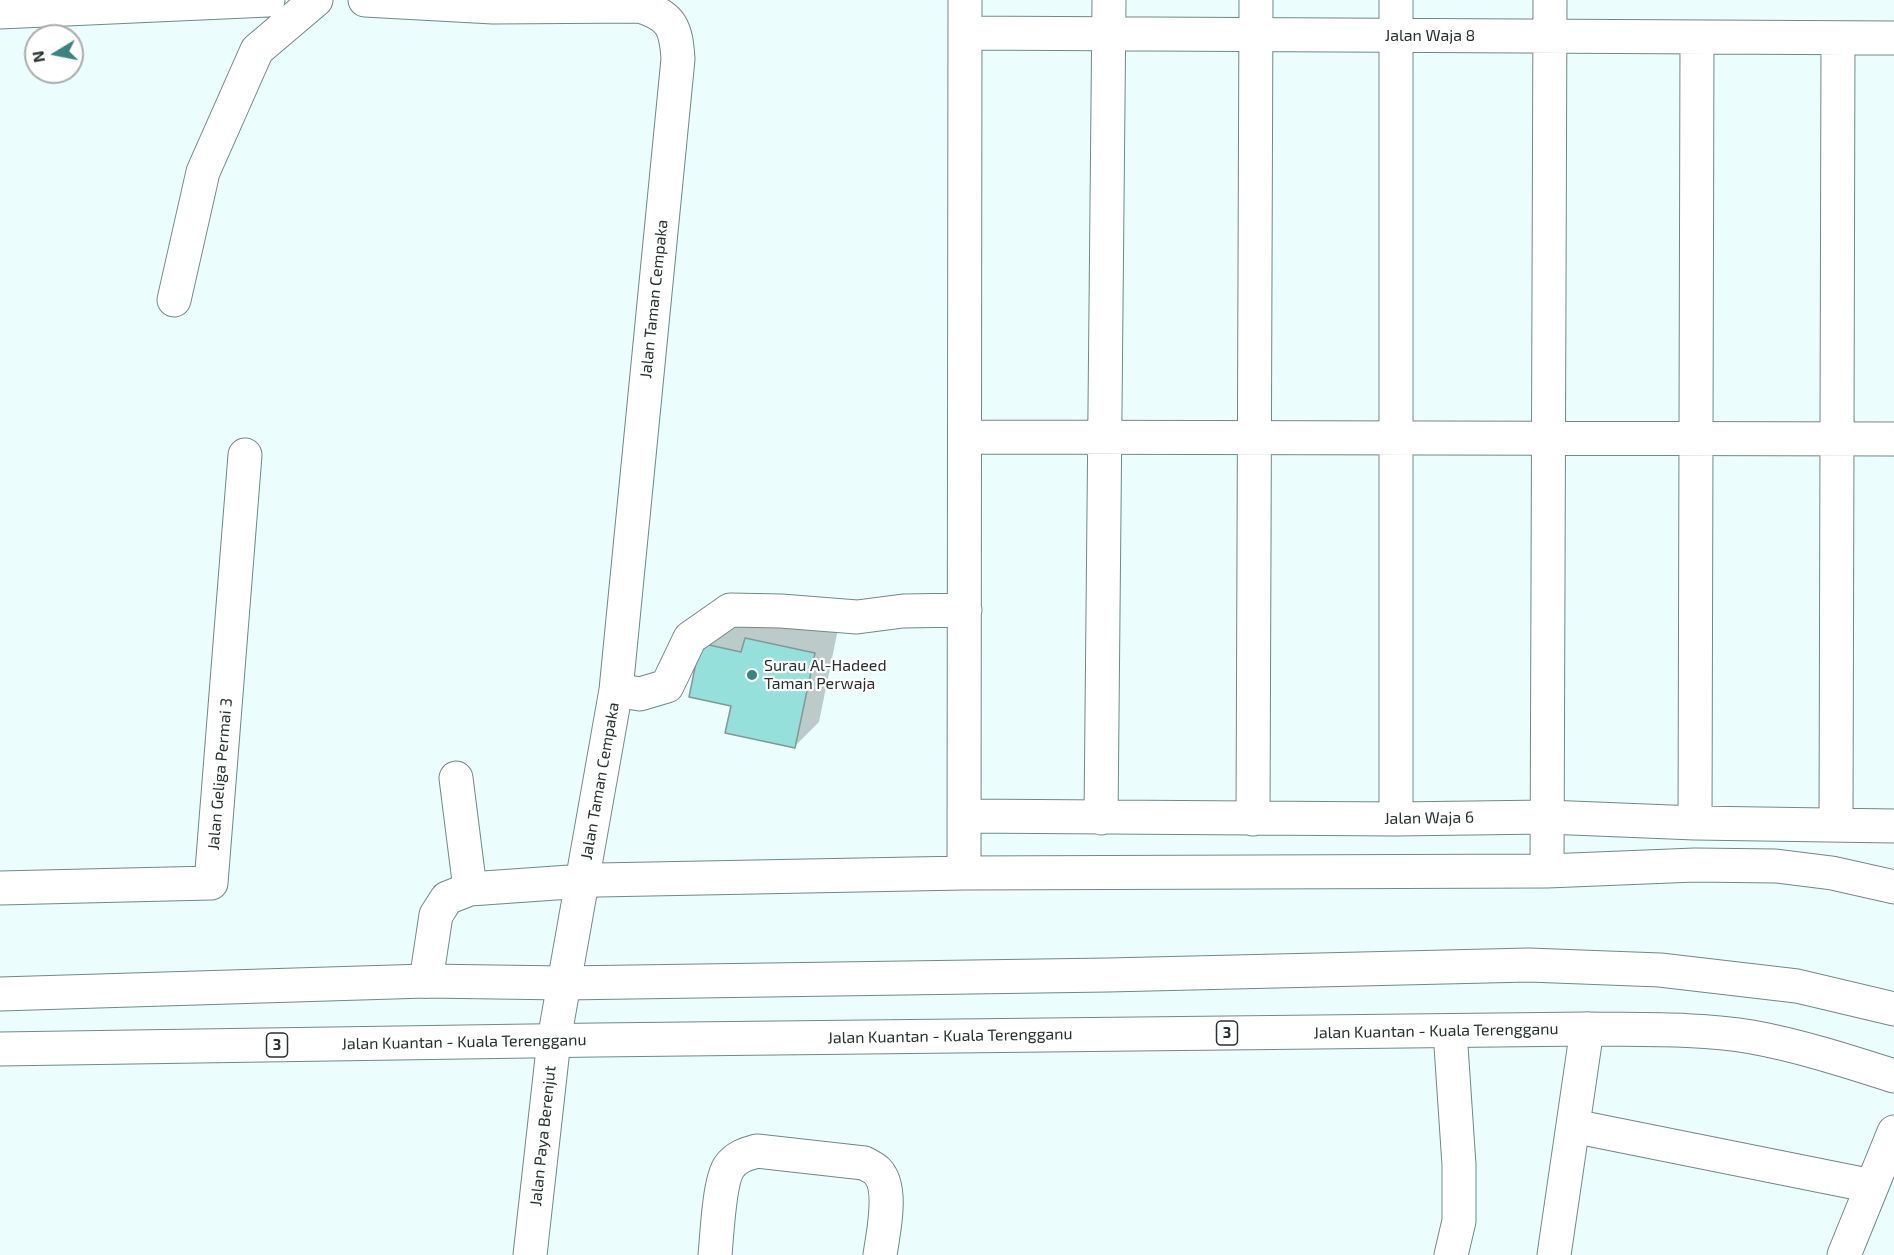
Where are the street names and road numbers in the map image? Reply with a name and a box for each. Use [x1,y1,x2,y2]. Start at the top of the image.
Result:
street label: Jalan Waja 8 [1385,26,1475,46]
street label: Jalan Taman Cempaka [636,219,672,379]
street label: Jalan Geliga Permai 3 [204,697,236,851]
street label: Jalan Taman Cempaka [577,701,623,861]
street label: Jalan Waja 6 [1384,808,1474,828]
street label: Jalan Kuantan - Kuala Terengganu [1313,1019,1559,1043]
road number: 3 [1216,1021,1238,1045]
street label: Jalan Kuantan - Kuala Terengganu [827,1024,1073,1048]
street label: Jalan Kuantan - Kuala Terengganu [341,1030,587,1054]
road number: 3 [266,1033,288,1057]
street label: Jalan Paya Berenjut [526,1065,560,1207]

